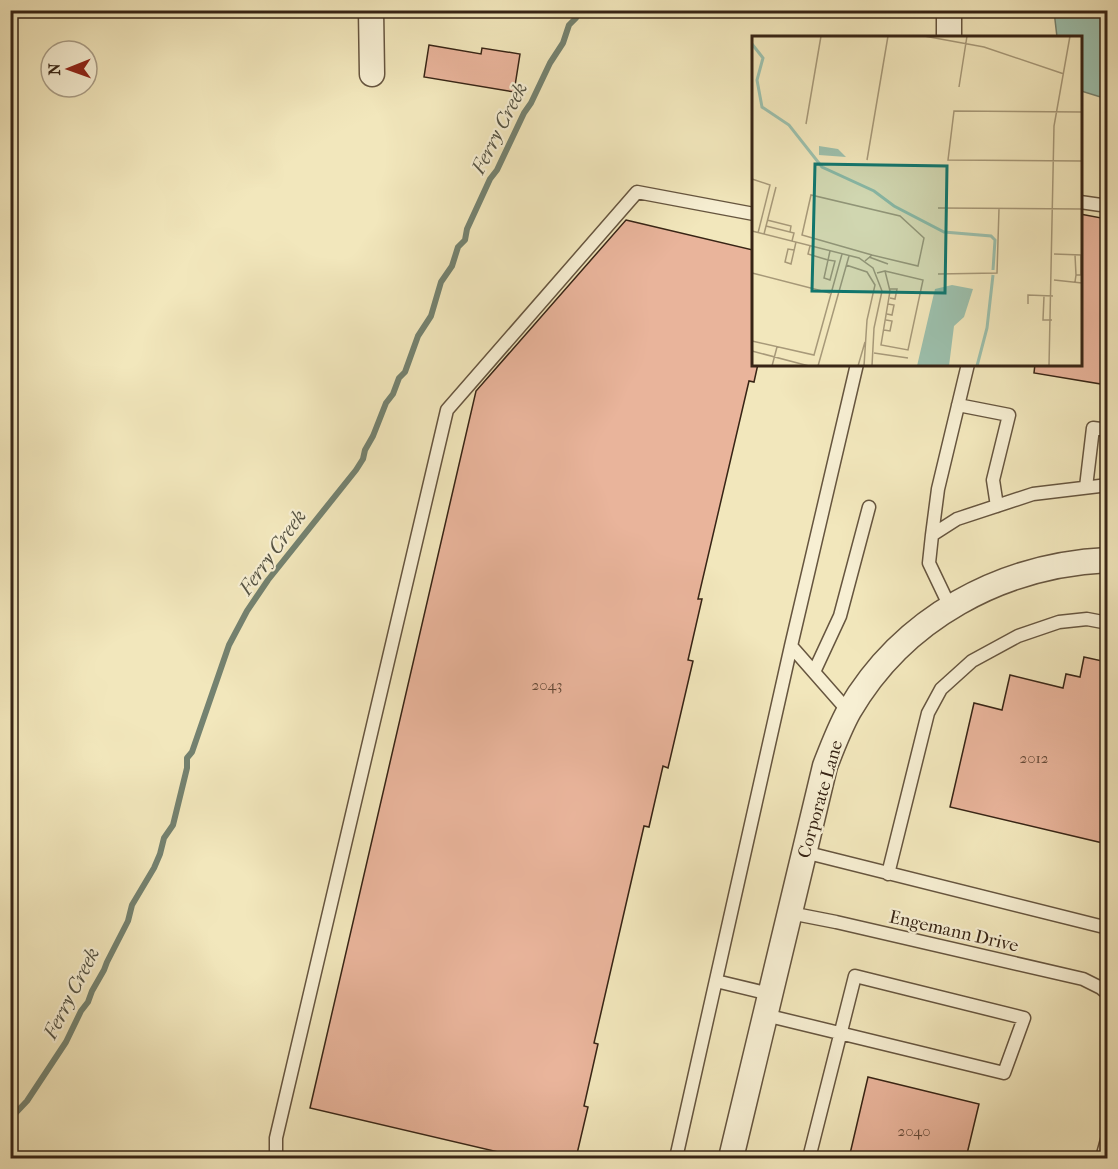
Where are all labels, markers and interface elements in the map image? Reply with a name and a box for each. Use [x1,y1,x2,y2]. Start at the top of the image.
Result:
inset map [752,36,1082,366]
north arrow [39,39,99,99]
text: N [45,62,64,75]
water label: Ferry Creek [466,79,532,179]
water label: Ferry Creek [233,505,311,600]
house number: 2043 [532,676,562,694]
street label: Corporate Lane [794,738,847,861]
house number: 2012 [1020,749,1049,767]
street label: Engemann Drive [887,906,1021,957]
water label: Ferry Creek [38,944,104,1044]
house number: 2040 [898,1122,930,1140]

